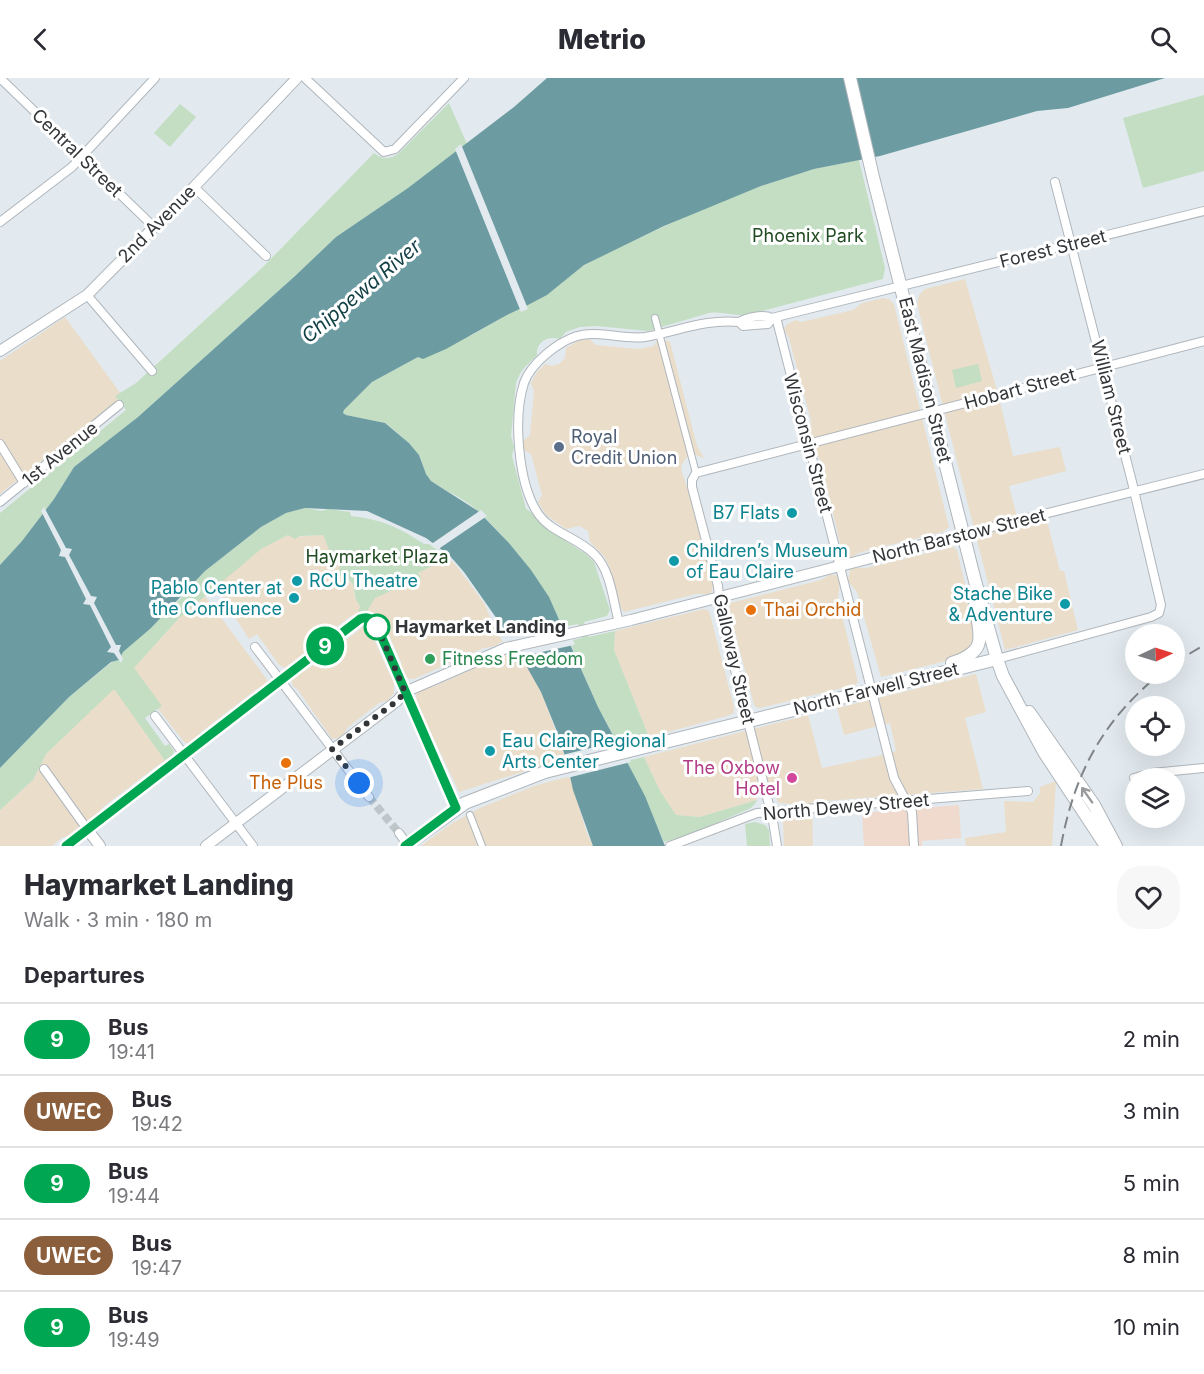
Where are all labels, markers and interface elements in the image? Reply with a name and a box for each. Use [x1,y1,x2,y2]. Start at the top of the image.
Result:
icon: back [24,23,57,56]
text: Metrio [558,23,646,56]
icon: search [1147,23,1180,56]
street label: Central Street [28,104,127,201]
street label: 2nd Avenue [114,181,200,267]
park label: Phoenix Park [752,225,864,246]
street label: Forest Street [997,225,1108,272]
water label: Chippewa River [296,234,426,348]
street label: East Madison Street [895,295,956,465]
street label: William Street [1087,338,1136,456]
street label: Hobart Street [962,364,1078,413]
street label: Wisconsin Street [780,371,837,515]
street label: 1st Avenue [18,417,102,490]
place label: Royal Credit Union [571,426,677,468]
marker: Royal Credit Union [552,440,566,454]
place label: B7 Flats [713,502,780,523]
street label: North Barstow Street [870,504,1048,567]
marker: B7 Flats [785,506,799,520]
place label: Children’s Museum of Eau Claire [686,540,848,582]
park label: Haymarket Plaza [305,546,449,567]
marker: Children’s Museum of Eau Claire [667,554,681,568]
place label: RCU Theatre [309,570,418,591]
marker: RCU Theatre [290,574,304,588]
place label: Pablo Center at the Confluence [151,577,282,619]
place label: Stache Bike & Adventure [948,583,1053,625]
marker: Pablo Center at the Confluence [287,591,301,605]
street label: Galloway Street [709,592,760,726]
marker: Stache Bike & Adventure [1058,597,1072,611]
place label: Thai Orchid [763,599,861,620]
marker: Thai Orchid [744,603,758,617]
marker: Haymarket Landing [364,614,390,640]
place label: Haymarket Landing [395,616,566,637]
north arrow [1125,624,1185,684]
map controls [1125,624,1185,828]
line badge: 9 [306,626,344,666]
text: 9 [318,634,332,659]
place label: Fitness Freedom [442,648,583,669]
marker: Fitness Freedom [423,652,437,666]
street label: North Farwell Street [791,658,961,719]
button: locate [1125,696,1185,756]
place label: Eau Claire Regional Arts Center [502,730,666,772]
marker: Eau Claire Regional Arts Center [483,744,497,758]
marker: The Plus [279,756,293,770]
place label: The Oxbow Hotel [682,757,780,799]
your location [344,768,374,798]
button: layers [1125,768,1185,828]
marker: The Oxbow Hotel [785,771,799,785]
place label: The Plus [249,772,323,793]
one-way arrow [1081,788,1093,804]
street label: North Dewey Street [762,789,930,824]
button: heart [1117,866,1180,929]
text: Haymarket Landing [24,868,294,902]
text: Walk · 3 min · 180 m [24,908,212,932]
text: Departures [24,962,145,988]
text: Bus [108,1014,149,1040]
text: 2 min [1123,1026,1180,1052]
text: 9 [50,1027,64,1052]
text: 19:41 [108,1040,155,1064]
text: Bus [131,1086,172,1112]
text: 3 min [1123,1098,1180,1124]
text: UWEC [36,1099,101,1124]
text: 19:42 [131,1112,183,1136]
text: Bus [108,1158,149,1184]
text: 5 min [1123,1170,1180,1196]
text: 9 [50,1171,64,1196]
text: 19:44 [108,1184,160,1208]
text: Bus [131,1230,172,1256]
text: 8 min [1123,1242,1180,1268]
text: UWEC [36,1243,101,1268]
text: 19:47 [131,1256,182,1280]
text: Bus [108,1302,149,1328]
text: 10 min [1113,1314,1180,1340]
text: 9 [50,1315,64,1340]
text: 19:49 [108,1328,160,1352]

